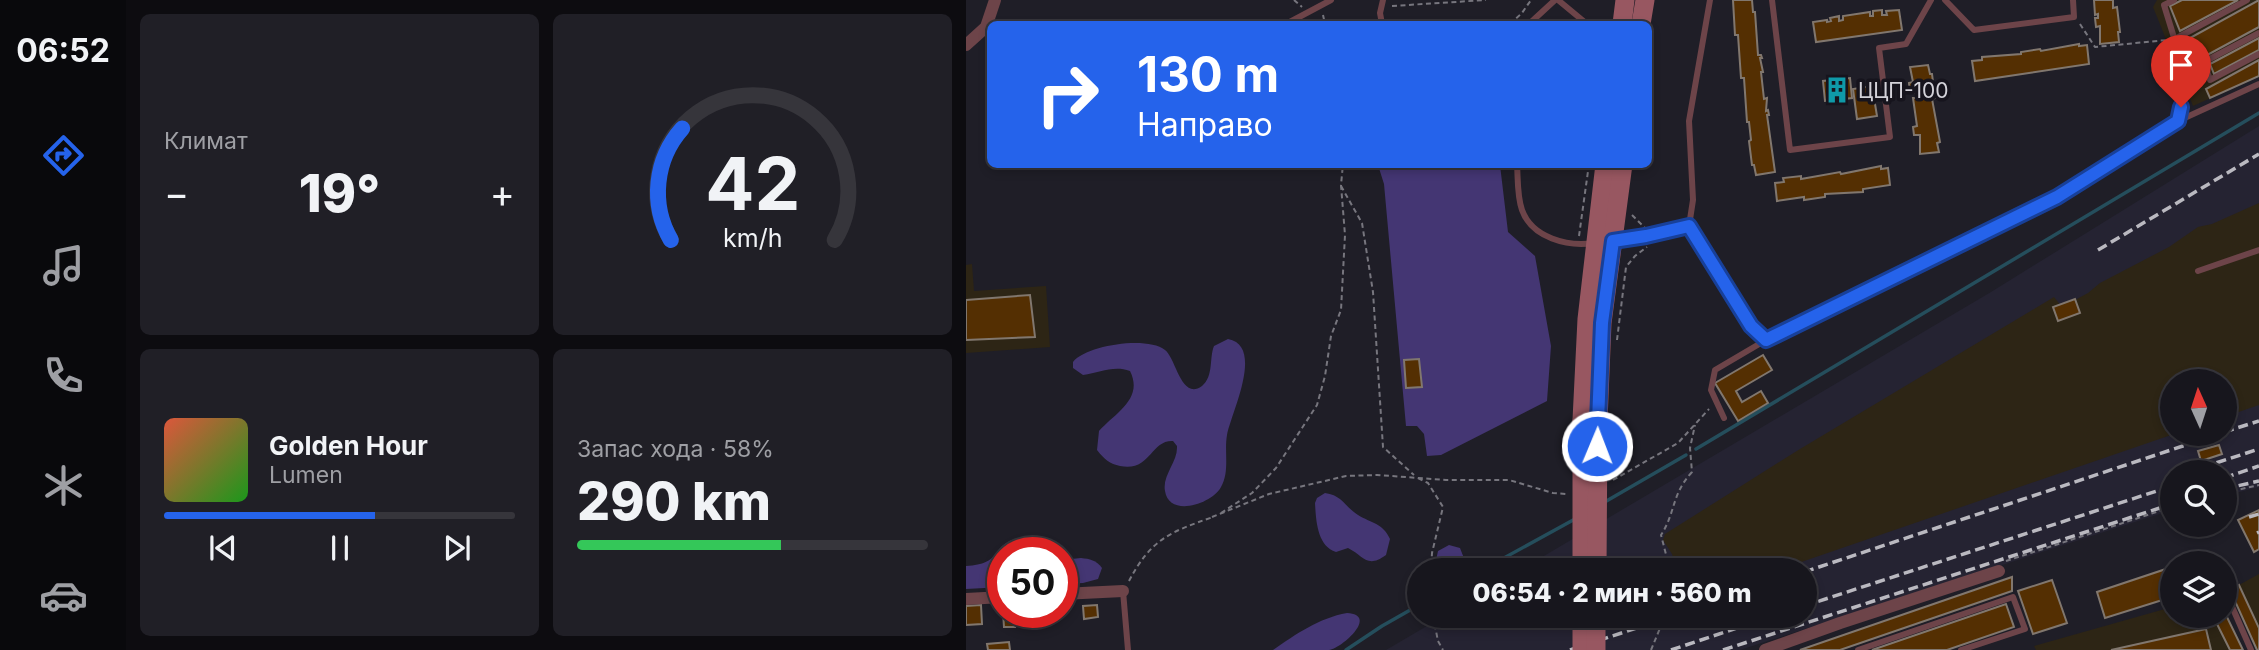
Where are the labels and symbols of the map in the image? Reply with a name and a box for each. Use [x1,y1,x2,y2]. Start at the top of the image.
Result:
pin [2151,35,2211,107]
building icon: ЦЦП-100 [1822,75,1852,105]
place label: ЦЦП-100 [1858,78,1949,103]
north arrow [2160,369,2236,446]
position arrow [1560,409,1634,483]
speed limit sign: 50 [987,537,1078,628]

